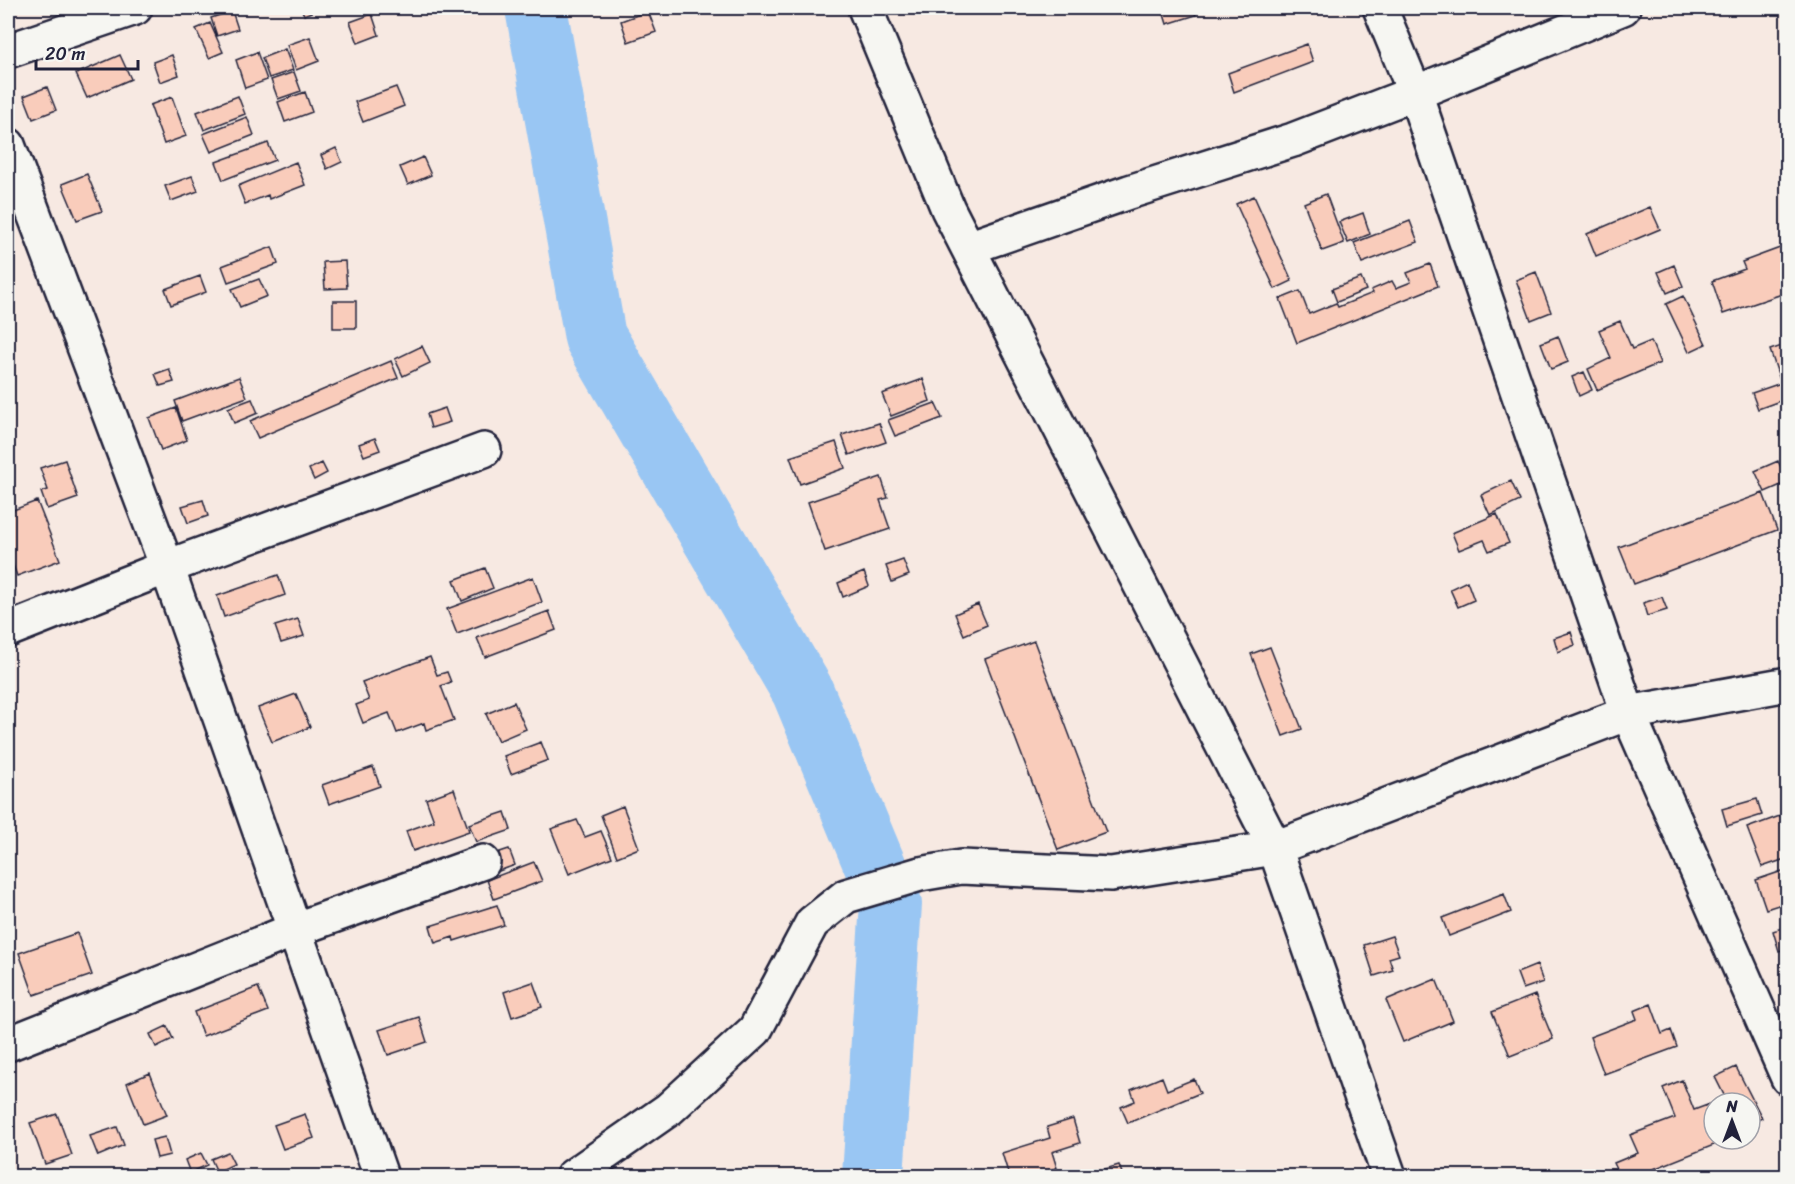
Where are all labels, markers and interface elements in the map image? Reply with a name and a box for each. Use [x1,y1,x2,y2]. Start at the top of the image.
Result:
scale bar [36,33,138,71]
text: 20 m [45,38,85,70]
north arrow [1702,1091,1762,1151]
text: N [1725,1092,1738,1121]

